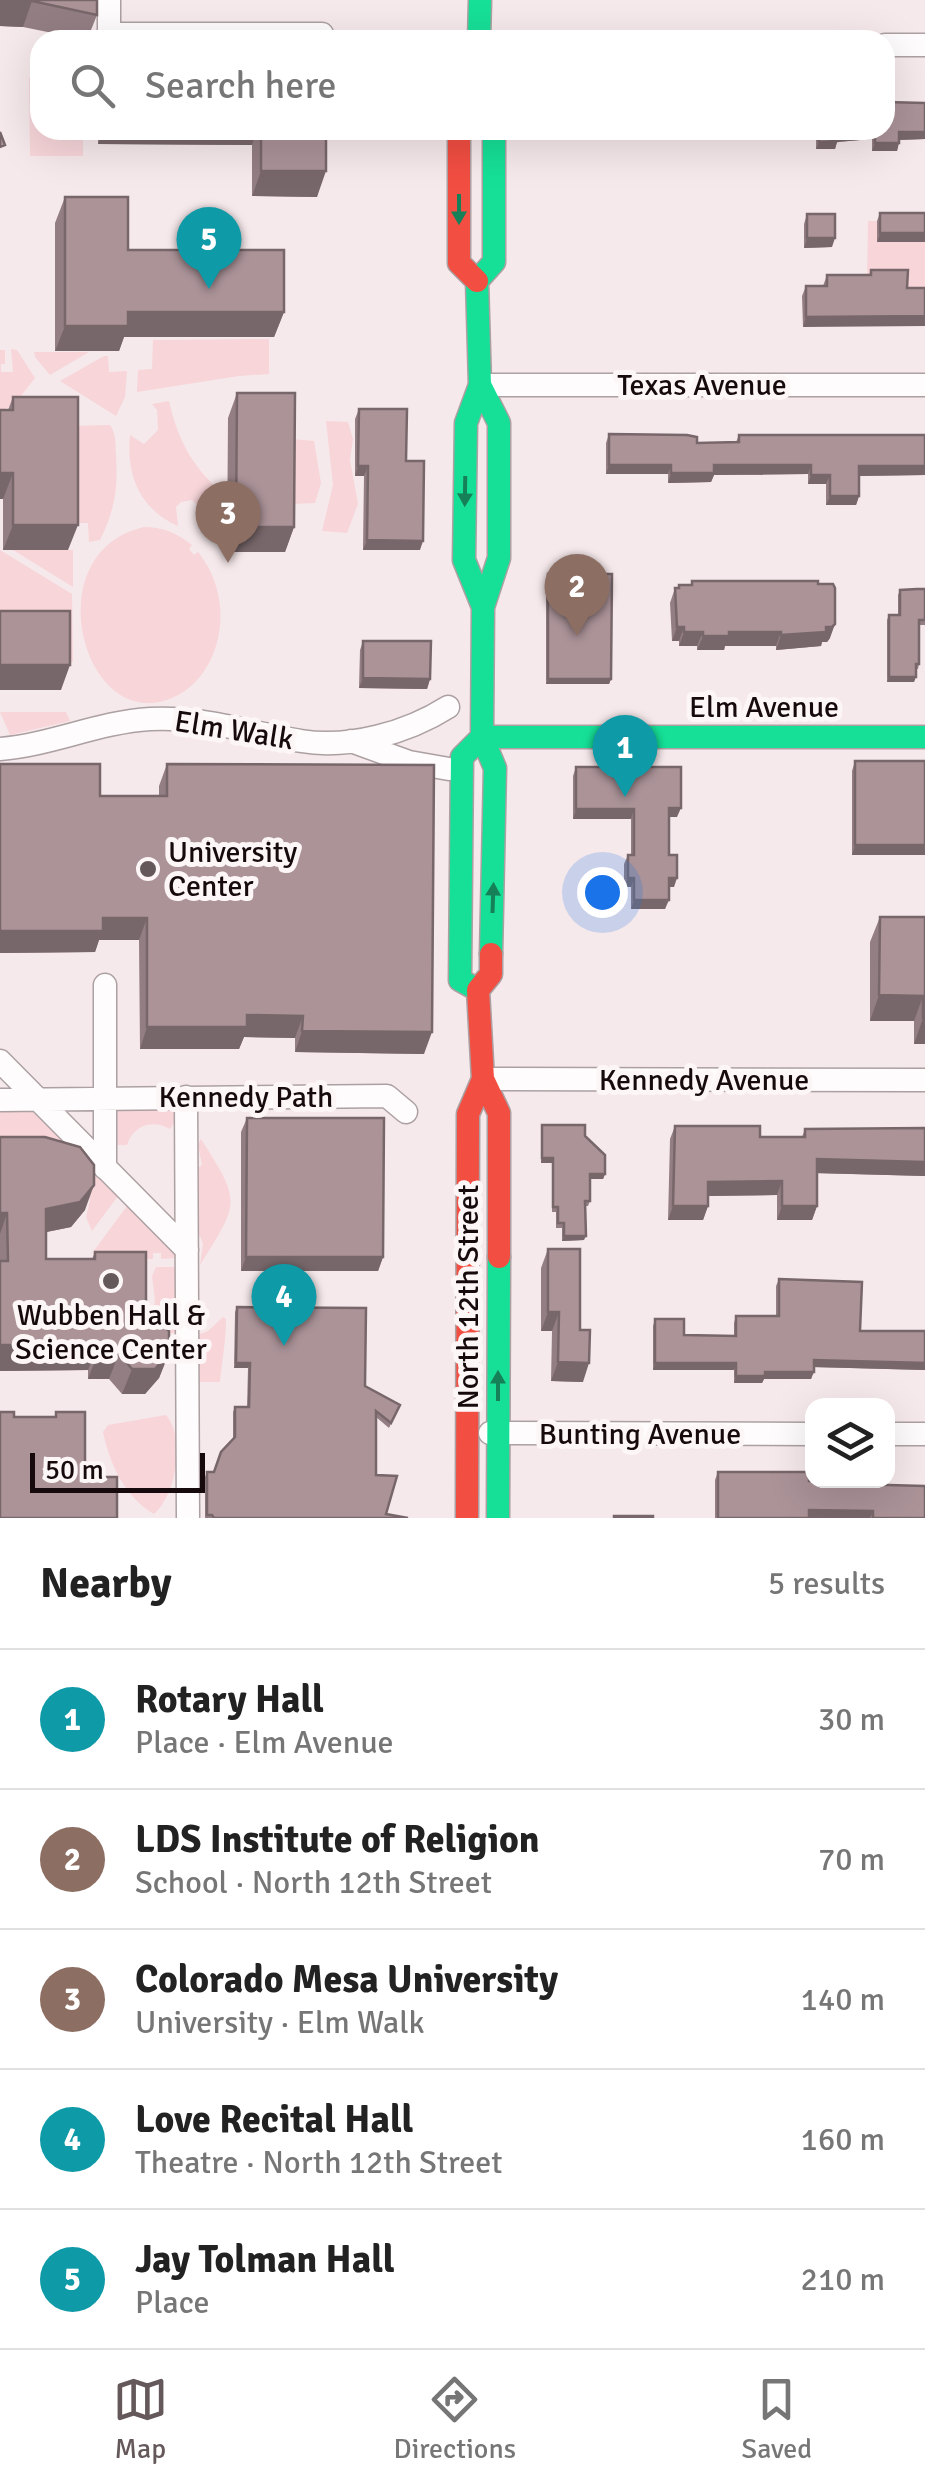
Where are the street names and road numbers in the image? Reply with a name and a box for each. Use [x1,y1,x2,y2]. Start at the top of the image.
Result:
street label: Texas Avenue [617,367,787,404]
street label: Elm Avenue [689,689,839,726]
street label: Elm Walk [172,703,296,758]
street label: Kennedy Avenue [599,1062,809,1099]
street label: Kennedy Path [159,1079,333,1116]
street label: North 12th Street [450,1184,487,1410]
street label: Bunting Avenue [539,1416,741,1453]

